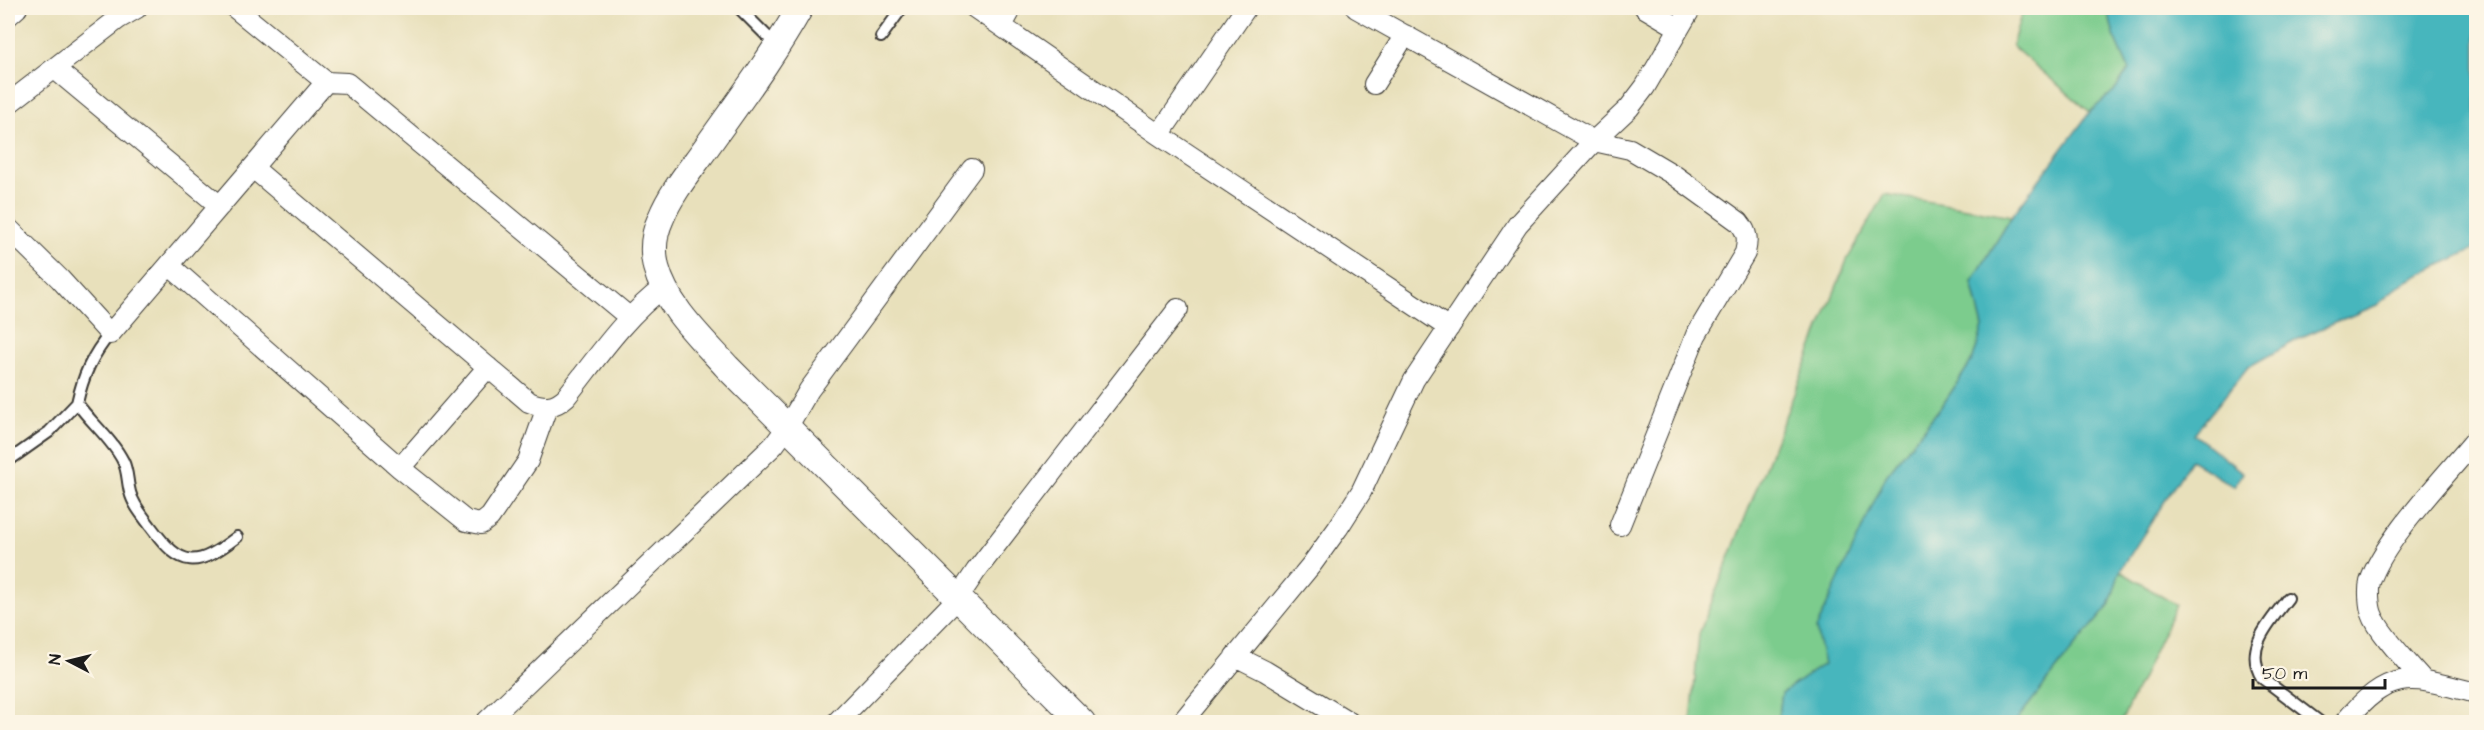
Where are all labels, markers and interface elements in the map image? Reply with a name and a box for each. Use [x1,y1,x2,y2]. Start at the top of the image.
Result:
north arrow [39,631,99,691]
scale bar [2253,652,2385,690]
text: N [44,653,67,666]
text: 50 m [2262,661,2307,686]

